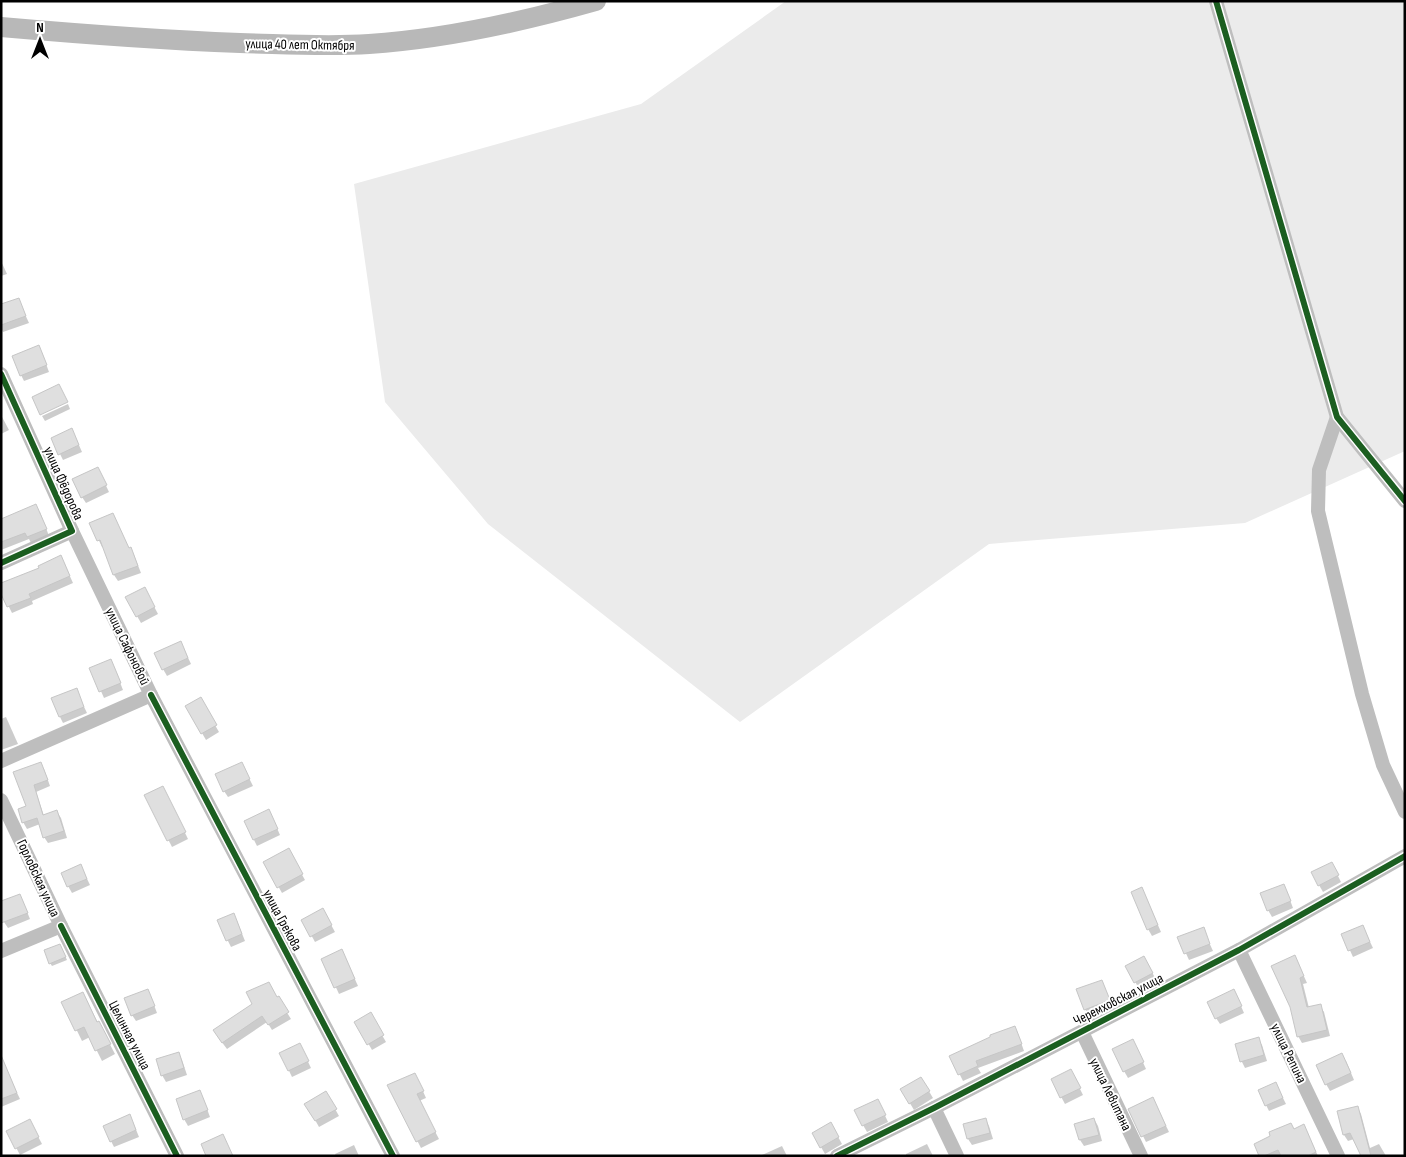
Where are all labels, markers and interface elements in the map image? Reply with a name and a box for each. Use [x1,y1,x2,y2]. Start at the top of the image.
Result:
north arrow [15,15,65,65]
text: N [36,19,44,36]
street label: улица 40 лет Октября [245,35,355,54]
street label: улица Фёдорова [40,444,87,523]
street label: улица Сафоновой [101,605,154,688]
street label: Горловская улица [13,837,64,920]
street label: улица Грекова [259,887,306,954]
street label: Черемховская улица [1070,969,1166,1029]
street label: Целинная улица [105,998,154,1073]
street label: улица Репина [1267,1021,1310,1086]
street label: улица Левитана [1086,1055,1135,1133]

